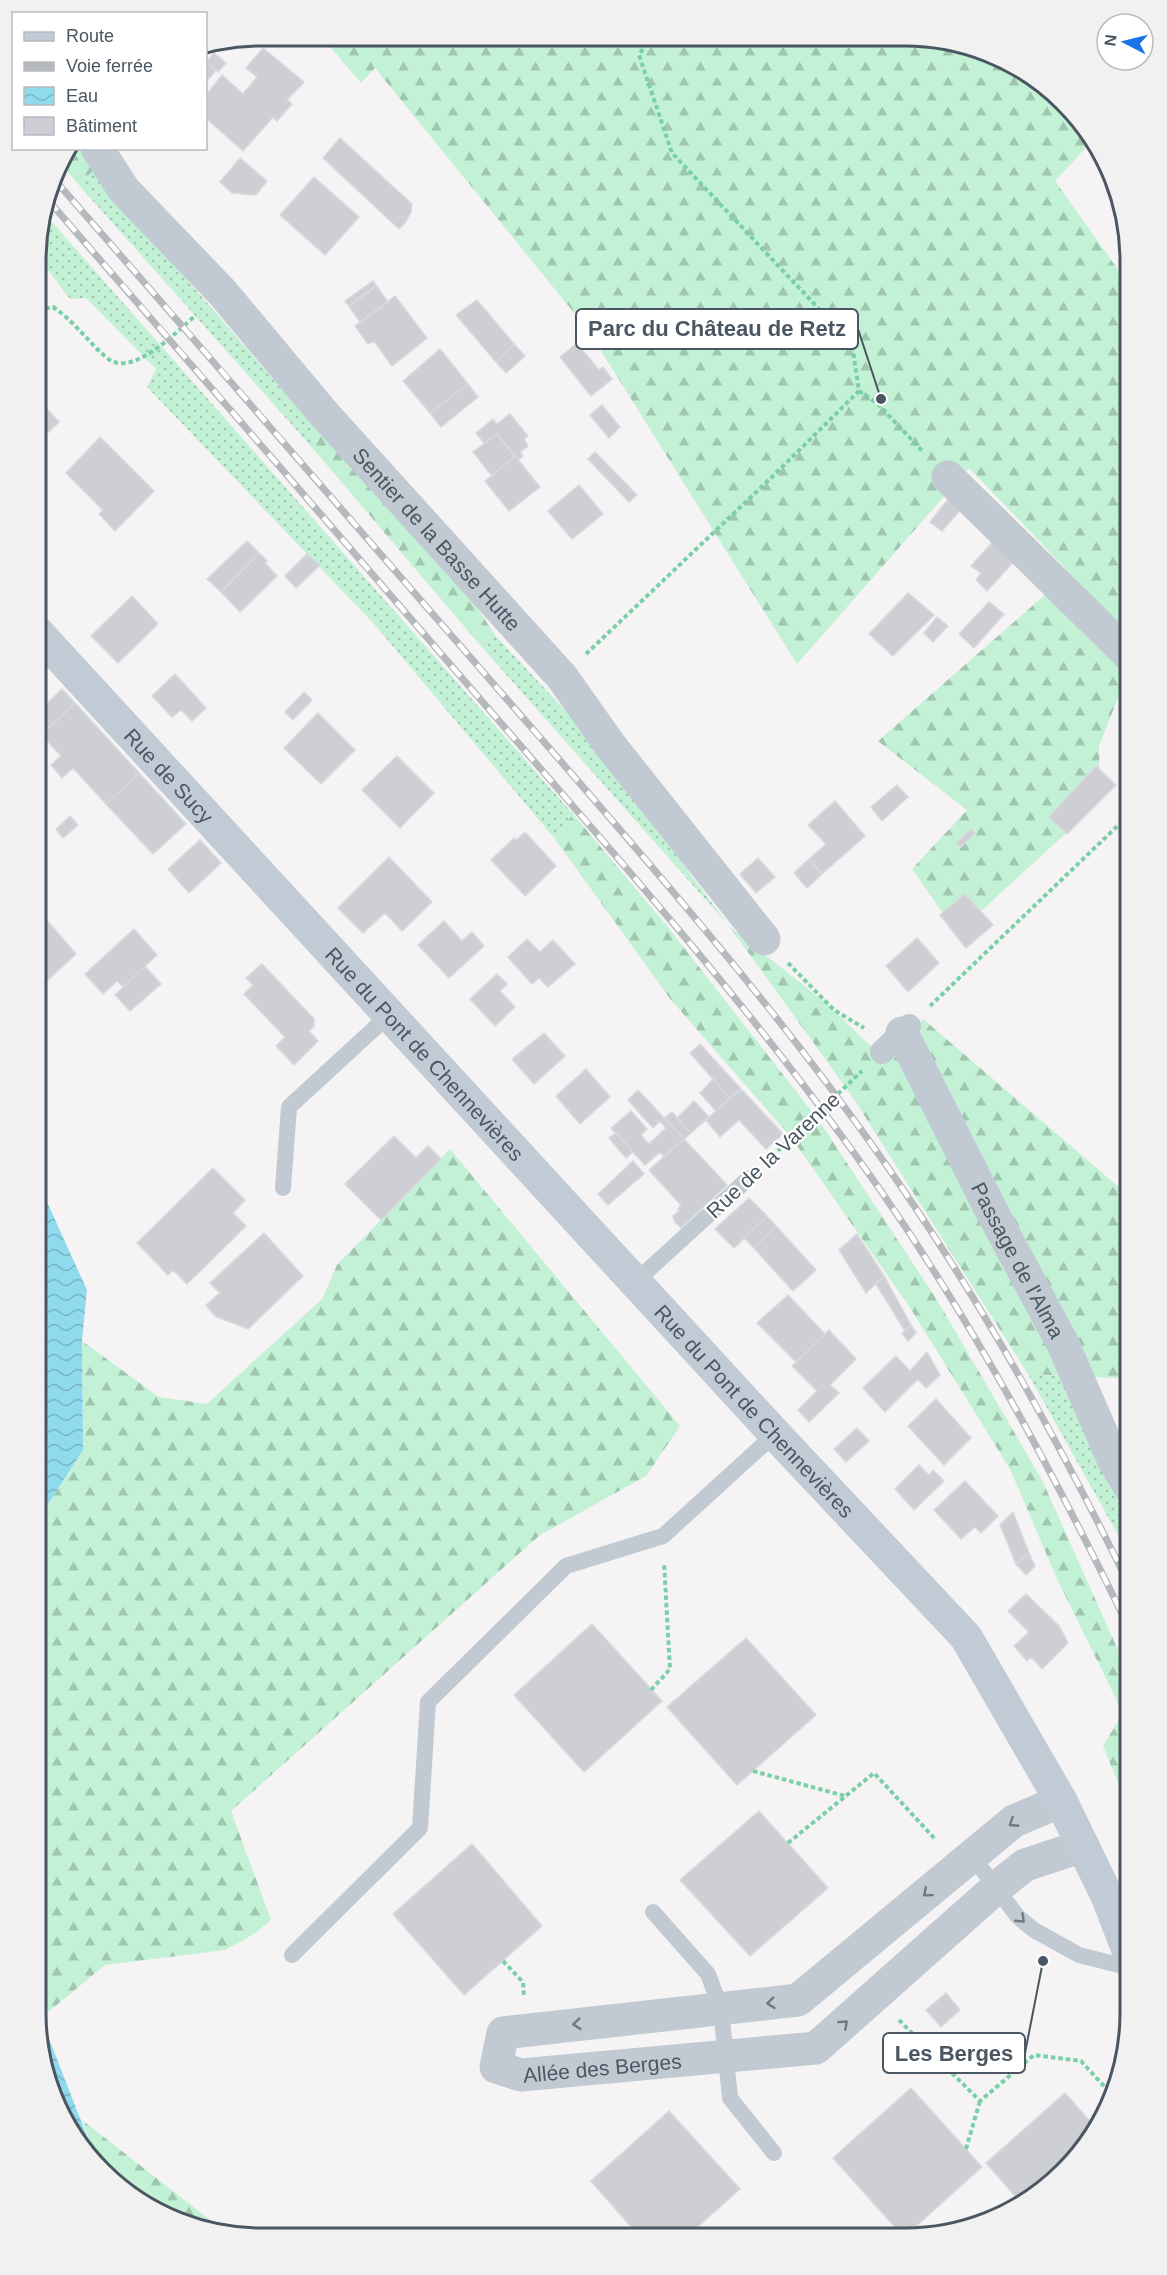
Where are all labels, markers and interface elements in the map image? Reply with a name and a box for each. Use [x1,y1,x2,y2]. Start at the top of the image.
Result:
legend [12,12,207,150]
north arrow [1095,12,1155,72]
text: Route [66,26,114,46]
text: N [1101,33,1120,47]
text: Voie ferrée [66,56,153,76]
text: Eau [66,86,98,106]
text: Bâtiment [66,116,137,136]
callout: Parc du Château de Retz [576,309,858,349]
text: Parc du Château de Retz [588,316,846,341]
street label: Sentier de la Basse Hutte [349,443,526,635]
street label: Rue de Sucy [120,723,219,828]
street label: Rue du Pont de Chennevières [321,942,529,1165]
street label: Rue de la Varenne [702,1087,844,1223]
street label: Passage de l'Alma [967,1178,1069,1342]
street label: Rue du Pont de Chennevières [650,1300,859,1522]
one-way arrow [1009,1816,1020,1827]
one-way arrow [923,1886,934,1897]
one-way arrow [1015,1912,1025,1923]
one-way arrow [766,1996,775,2009]
one-way arrow [572,2018,581,2030]
one-way arrow [837,2020,847,2031]
callout: Les Berges [883,2033,1025,2073]
text: Les Berges [895,2041,1013,2066]
street label: Allée des Berges [522,2049,682,2086]

